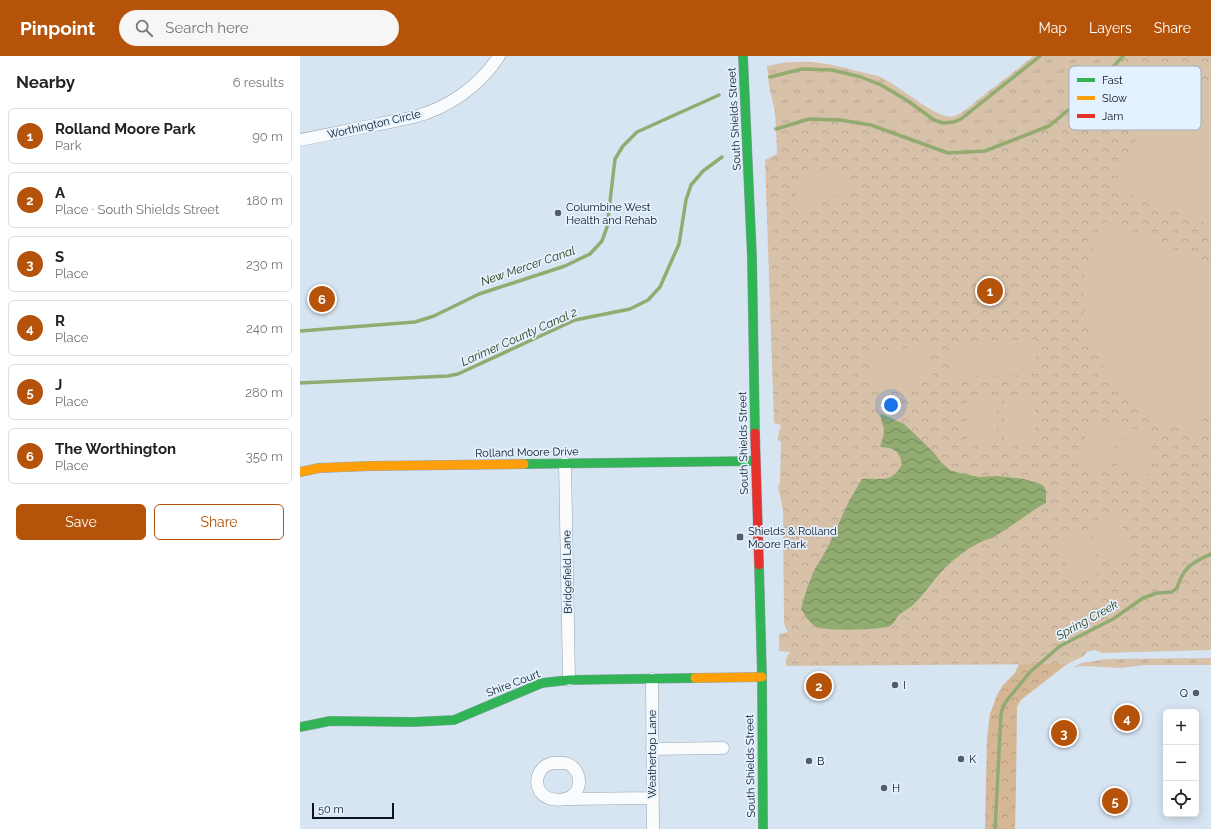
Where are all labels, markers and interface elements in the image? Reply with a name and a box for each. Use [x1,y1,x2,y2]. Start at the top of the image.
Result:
search box [119,10,399,46]
text: Pinpoint [20,17,95,39]
icon: search [133,17,155,39]
text: Search here [165,19,249,37]
text: Map [1039,20,1067,36]
text: Layers [1089,20,1132,36]
text: Share [1154,20,1191,36]
legend [1069,66,1201,130]
street label: South Shields Street [725,67,744,171]
text: Nearby [16,72,75,92]
text: Fast [1102,74,1123,87]
text: 6 results [233,75,284,90]
text: Slow [1102,92,1127,105]
street label: Worthington Circle [326,107,423,142]
text: Jam [1102,110,1123,123]
text: Rolland Moore Park [55,120,196,138]
text: 1 [27,129,33,144]
text: 90 m [252,129,283,144]
text: Park [55,138,82,153]
text: A [55,184,65,202]
text: 2 [26,193,34,208]
text: 180 m [247,193,283,208]
place label: Columbine West Health and Rehab [566,201,657,227]
text: Place · South Shields Street [55,202,219,217]
marker: Columbine West Health and Rehab [553,208,563,218]
water label: New Mercer Canal [479,243,577,289]
text: S [55,248,64,266]
text: 3 [26,257,34,272]
text: 230 m [246,257,283,272]
text: Place [55,266,88,281]
pin: 1 [977,276,1003,306]
pin: 6 [309,284,335,314]
water label: Larimer County Canal 2 [459,305,579,369]
text: R [55,312,65,330]
text: 4 [26,321,34,336]
text: 240 m [246,321,283,336]
text: Place [55,330,88,345]
text: J [55,376,62,394]
text: 5 [26,385,34,400]
text: 280 m [245,385,283,400]
street label: South Shields Street [736,391,751,495]
text: Place [55,394,88,409]
your location [881,395,901,415]
text: The Worthington [55,440,176,458]
street label: Rolland Moore Drive [475,445,579,460]
text: 6 [26,449,34,464]
text: 350 m [246,449,283,464]
text: Place [55,458,88,473]
button: Save [16,504,146,540]
button: Share [154,504,284,540]
place label: Shields & Rolland Moore Park [748,525,837,551]
street label: Bridgefield Lane [560,530,575,614]
marker: Shields & Rolland Moore Park [735,532,745,542]
water label: Spring Creek [1053,597,1121,643]
street label: Shire Court [484,667,542,700]
pin: 2 [806,671,832,701]
place label: I [903,679,906,692]
marker: I [890,680,900,690]
place label: Q [1180,687,1188,700]
marker: Q [1191,688,1201,698]
pin: 4 [1114,703,1140,733]
street label: Weathertop Lane [646,709,659,798]
map controls [1163,709,1199,817]
button: + [1163,709,1199,745]
street label: South Shields Street [743,714,758,818]
pin: 3 [1051,718,1077,748]
button: − [1163,745,1199,781]
place label: K [969,753,977,766]
marker: K [956,754,966,764]
place label: B [817,755,824,768]
marker: B [804,756,814,766]
button: locate [1163,781,1199,817]
place label: H [892,782,900,795]
marker: H [879,783,889,793]
pin: 5 [1102,786,1128,816]
scale bar [312,801,394,820]
text: 50 m [318,803,344,816]

